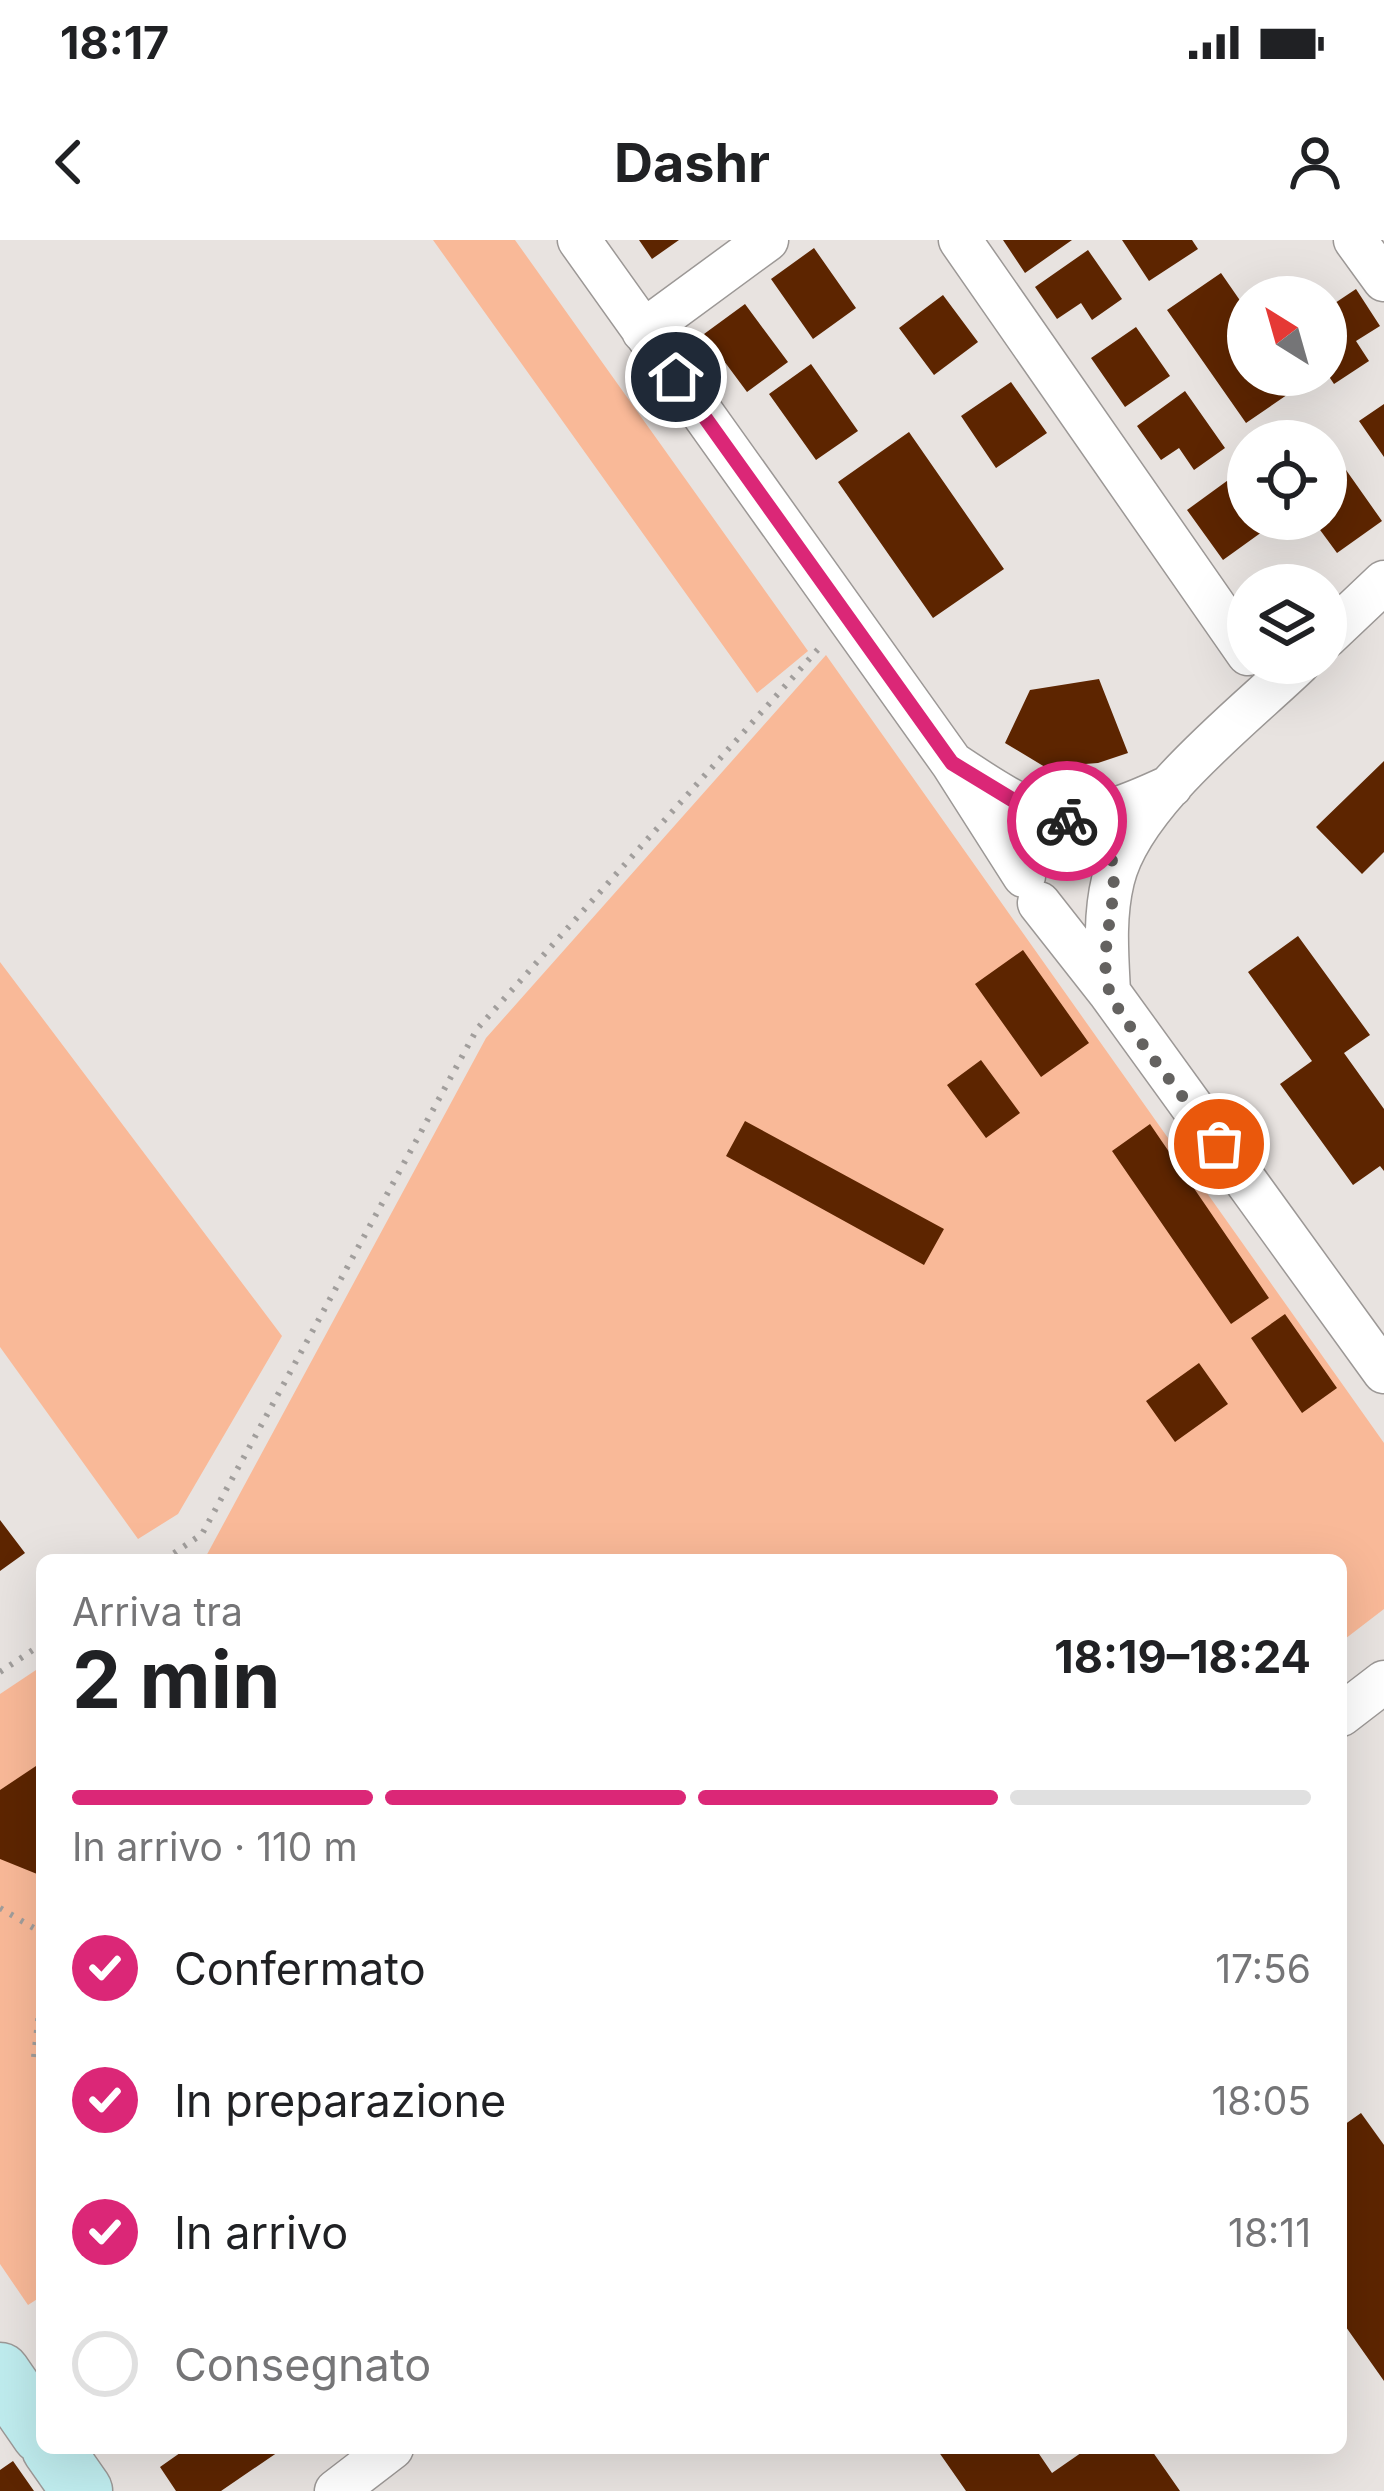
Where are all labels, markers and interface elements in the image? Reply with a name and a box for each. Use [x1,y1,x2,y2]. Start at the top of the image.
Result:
text: 18:17 [60,15,169,70]
icon: back [36,129,102,195]
icon: person [1282,129,1348,195]
text: Dashr [614,130,770,195]
north arrow [1227,276,1347,396]
map controls [1227,276,1347,684]
pin [625,326,727,428]
icon: home [643,344,709,410]
button: locate [1227,420,1347,540]
button: layers [1227,564,1347,684]
courier [1007,761,1127,881]
icon: bike [1034,788,1100,854]
pin [1168,1093,1270,1195]
icon: bag [1186,1111,1252,1177]
text: Arriva tra [72,1588,243,1635]
text: 18:19–18:24 [1054,1629,1311,1684]
text: 2 min [72,1632,280,1727]
text: In arrivo · 110 m [72,1823,358,1870]
icon: check [72,1935,138,2001]
text: Confermato [174,1941,426,1996]
text: 17:56 [1215,1945,1311,1992]
icon: check [72,2067,138,2133]
text: In preparazione [174,2073,506,2128]
text: 18:05 [1211,2077,1311,2124]
icon: check [72,2199,138,2265]
text: In arrivo [174,2205,348,2260]
text: 18:11 [1228,2209,1311,2256]
text: Consegnato [174,2337,431,2392]

